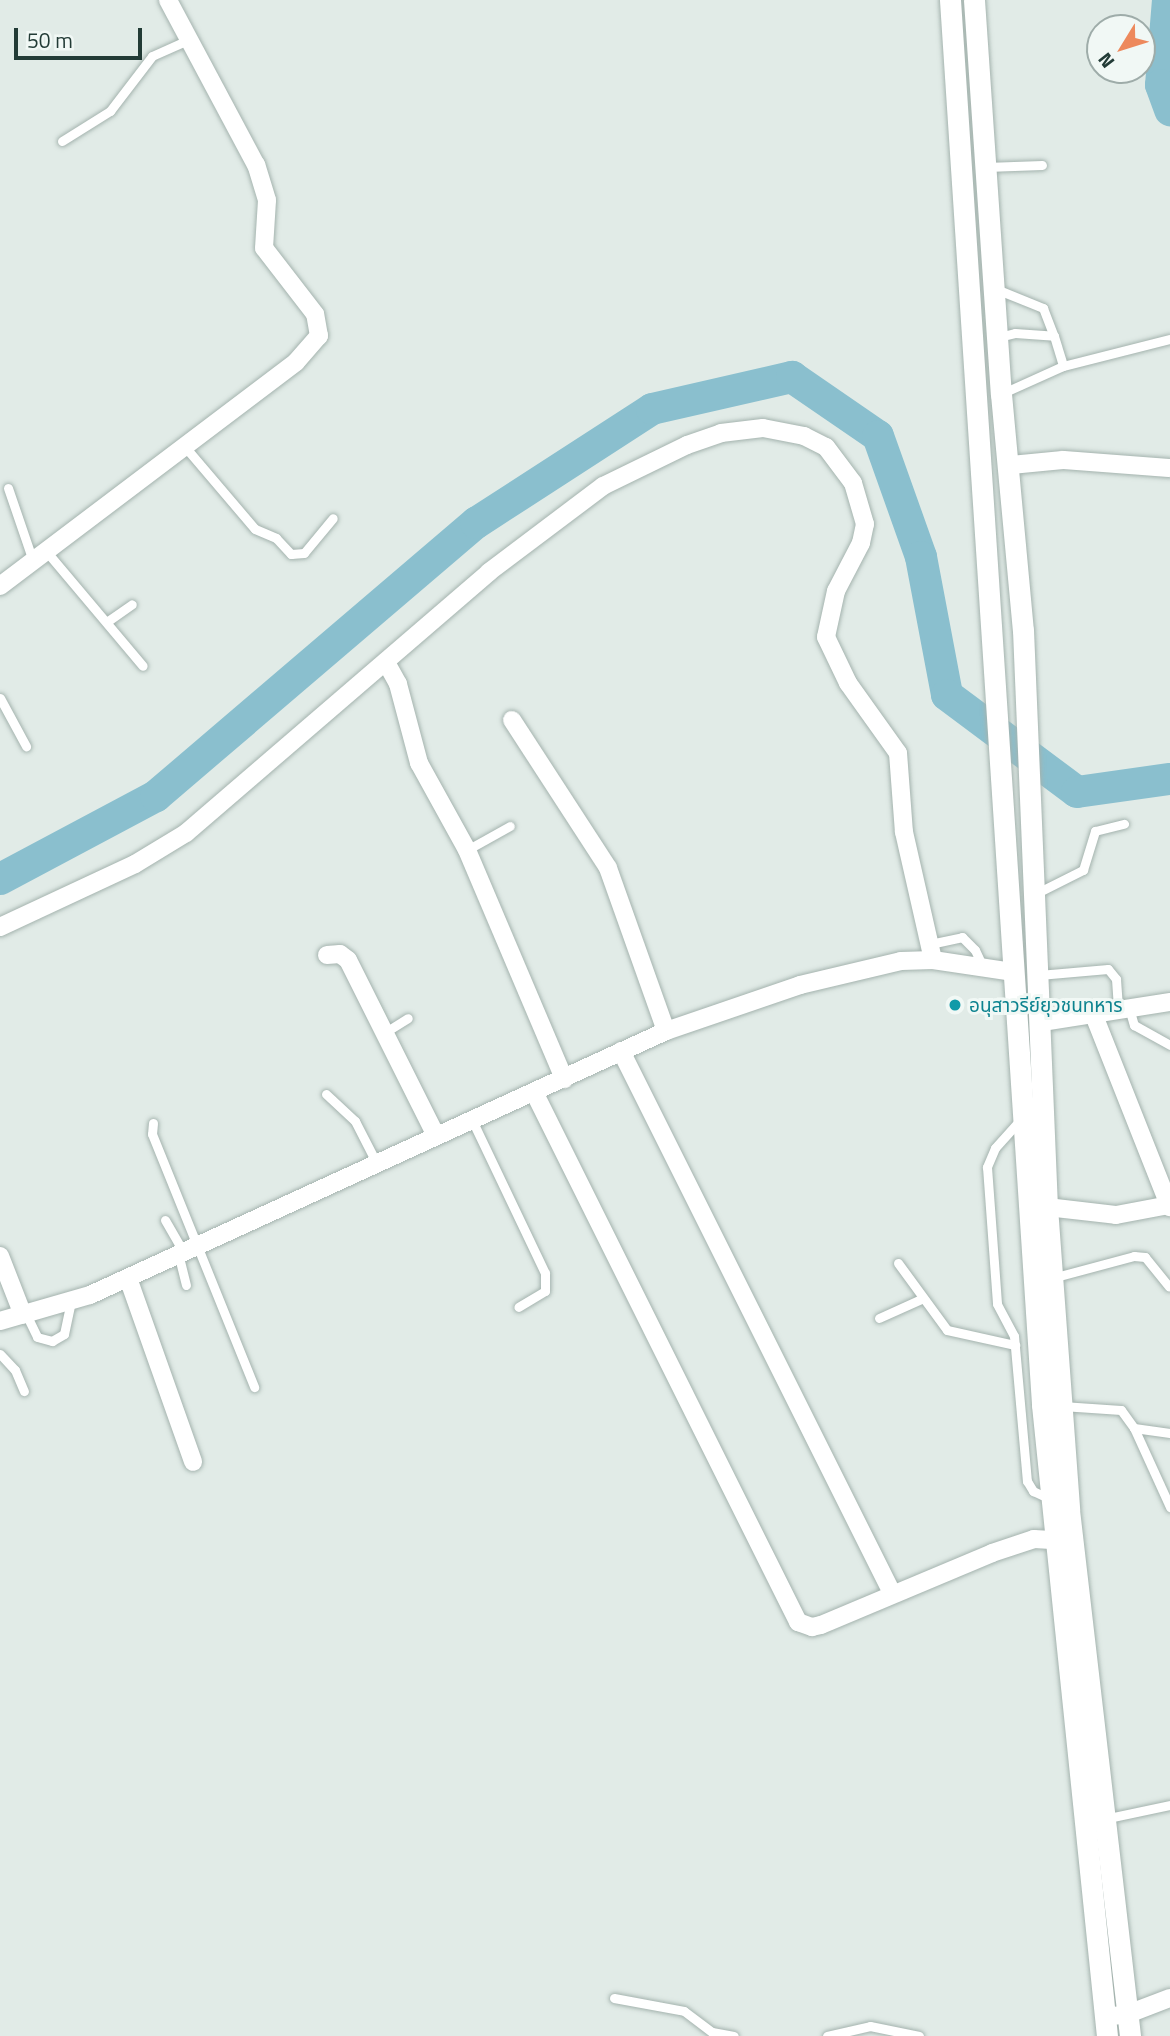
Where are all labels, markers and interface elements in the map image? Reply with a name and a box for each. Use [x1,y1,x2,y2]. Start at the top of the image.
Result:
scale bar [18,14,145,58]
north arrow [1086,14,1156,84]
text: 50 m [27,24,73,56]
text: N [1090,47,1121,75]
place label: อนุสาวรีย์ยุวชนทหาร [969,994,1122,1016]
marker: อนุสาวรีย์ยุวชนทหาร [947,997,963,1013]

